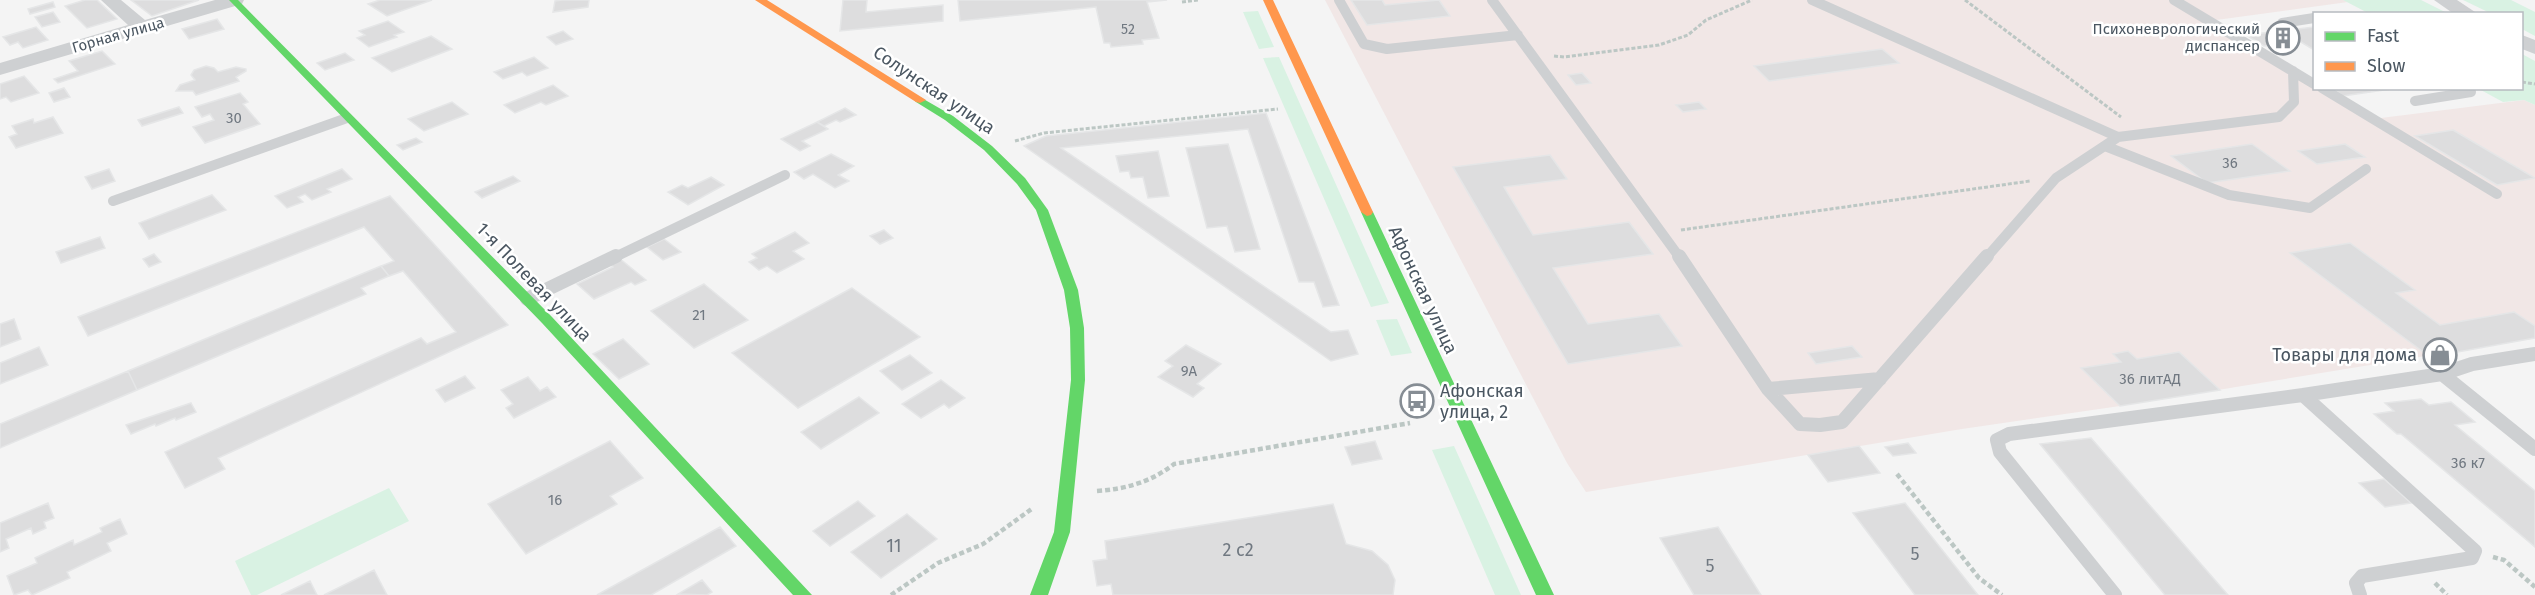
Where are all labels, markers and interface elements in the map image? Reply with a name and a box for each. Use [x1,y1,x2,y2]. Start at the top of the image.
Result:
legend [2313,12,2523,90]
street label: Горная улица [70,13,166,57]
place label: Психоневрологический диспансер [2093,20,2260,55]
building icon: Психоневрологический диспансер [2265,20,2301,56]
house number: 52 [1121,21,1135,38]
text: Fast [2367,25,2400,47]
street label: Солунская улица [869,41,999,139]
text: Slow [2367,55,2406,77]
house number: 30 [226,109,242,127]
house number: 36 [2222,154,2238,172]
street label: 1-я Полевая улица [472,218,596,346]
street label: Афонская улица [1384,223,1462,357]
house number: 21 [692,306,706,324]
shop icon: Товары для дома [2422,337,2458,373]
place label: Товары для дома [2272,344,2417,366]
house number: 9А [1181,362,1198,380]
house number: 36 литАД [2119,370,2181,388]
place label: Афонская улица, 2 [1440,380,1524,423]
bus stop icon: Афонская улица, 2 [1399,383,1435,419]
house number: 36 к7 [2451,454,2485,472]
house number: 16 [548,491,562,509]
house number: 11 [886,535,902,557]
house number: 2 с2 [1222,539,1254,561]
house number: 5 [1910,543,1920,565]
house number: 5 [1705,555,1715,577]

